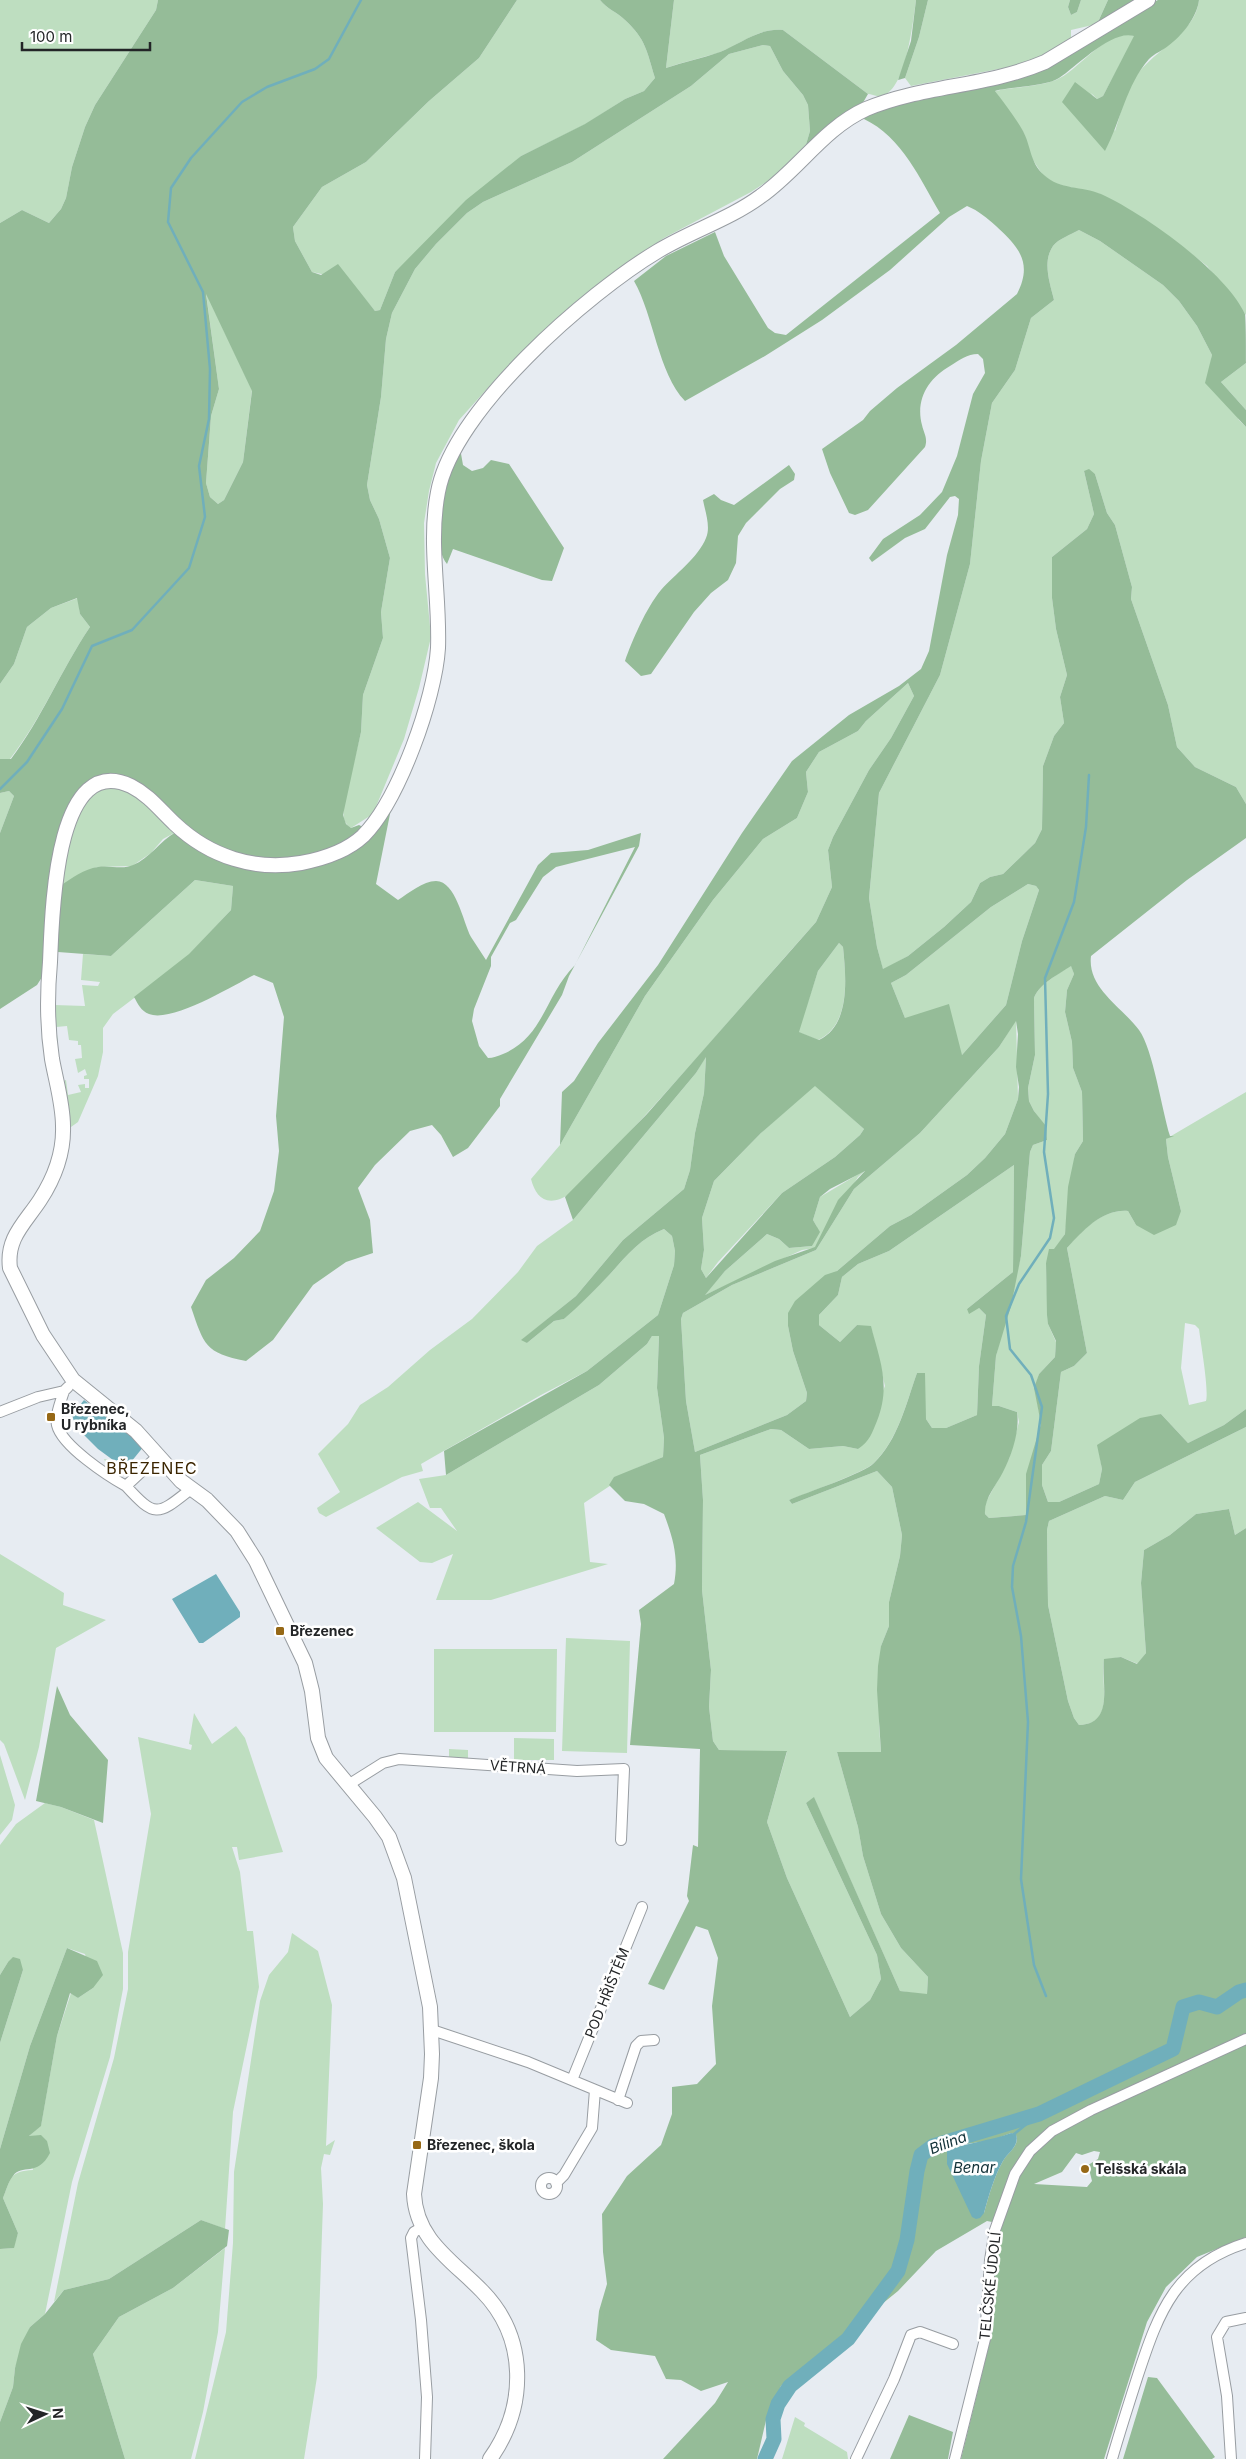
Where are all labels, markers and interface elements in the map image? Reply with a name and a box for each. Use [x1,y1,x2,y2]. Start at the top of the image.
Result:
scale bar [22,20,150,52]
text: 100 m [30,27,72,46]
place label: Březenec, U rybníka [61,1400,130,1433]
marker: Březenec, U rybníka [45,1411,57,1423]
district label: BŘEZENEC [106,1458,198,1478]
place label: Březenec [290,1622,354,1639]
marker: Březenec [274,1625,286,1637]
street label: VĚTRNÁ [489,1756,547,1777]
street label: POD HŘIŠTĚM [581,1945,632,2040]
water label: Bílina [926,2127,969,2158]
place label: Březenec, škola [427,2136,535,2153]
marker: Březenec, škola [411,2139,423,2151]
water label: Benar [953,2158,995,2177]
place label: Telšská skála [1095,2160,1187,2177]
marker: Telšská skála [1079,2163,1091,2175]
street label: TELČSKÉ ÚDOLÍ [975,2231,1004,2341]
north arrow [20,2389,70,2439]
text: N [50,2407,67,2419]

